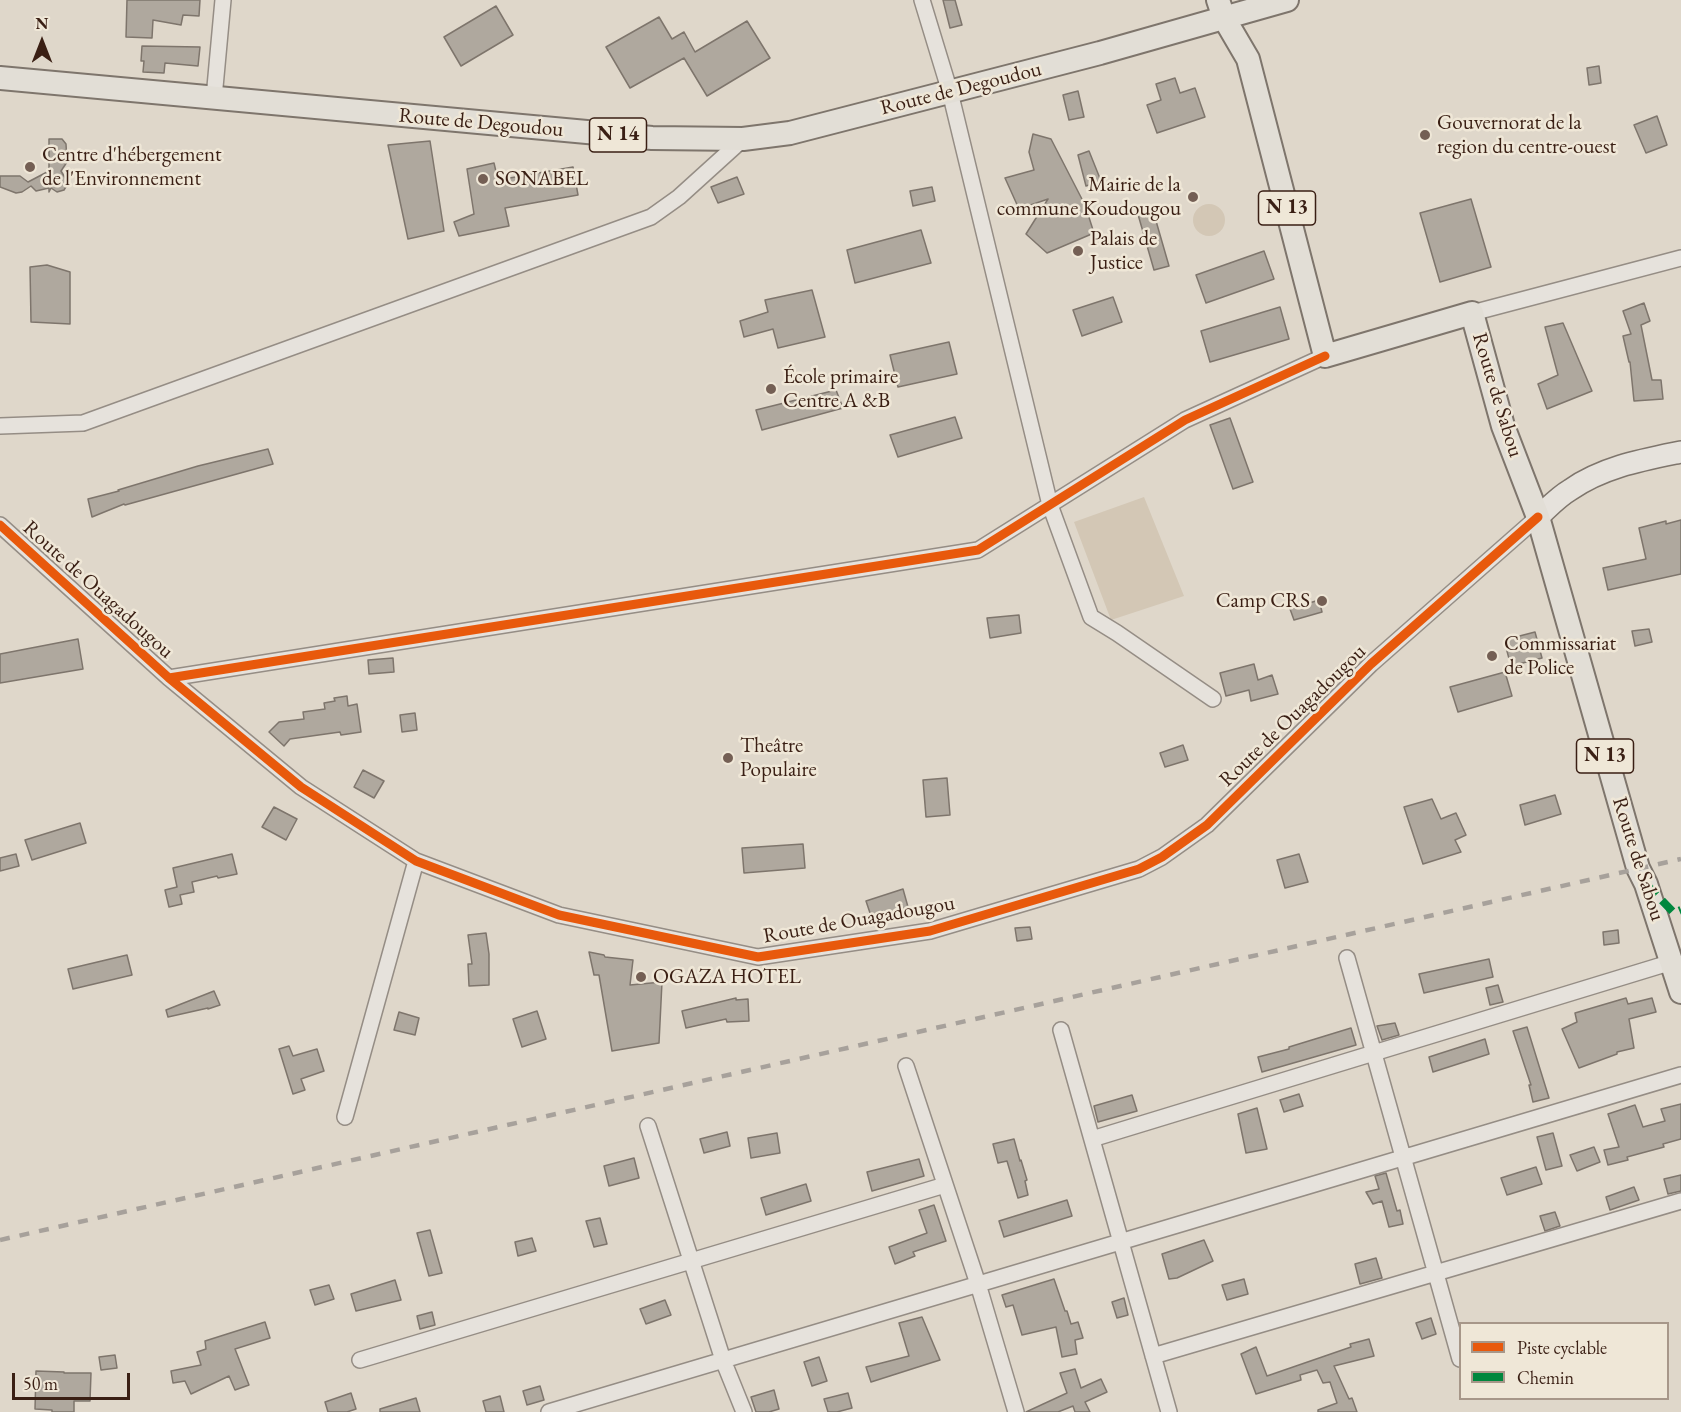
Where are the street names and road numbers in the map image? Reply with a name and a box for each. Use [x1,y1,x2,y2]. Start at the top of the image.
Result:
street label: Route de Degoudou [878,57,1044,121]
street label: Route de Degoudou [398,103,564,143]
road number: N 14 [590,118,646,152]
road number: N 13 [1258,191,1316,225]
street label: Route de Sabou [1466,330,1528,460]
street label: Route de Ouagadougou [17,516,179,664]
street label: Route de Ouagadougou [1214,640,1372,792]
road number: N 13 [1576,739,1634,773]
street label: Route de Sabou [1606,794,1670,924]
street label: Route de Ouagadougou [761,891,957,949]

